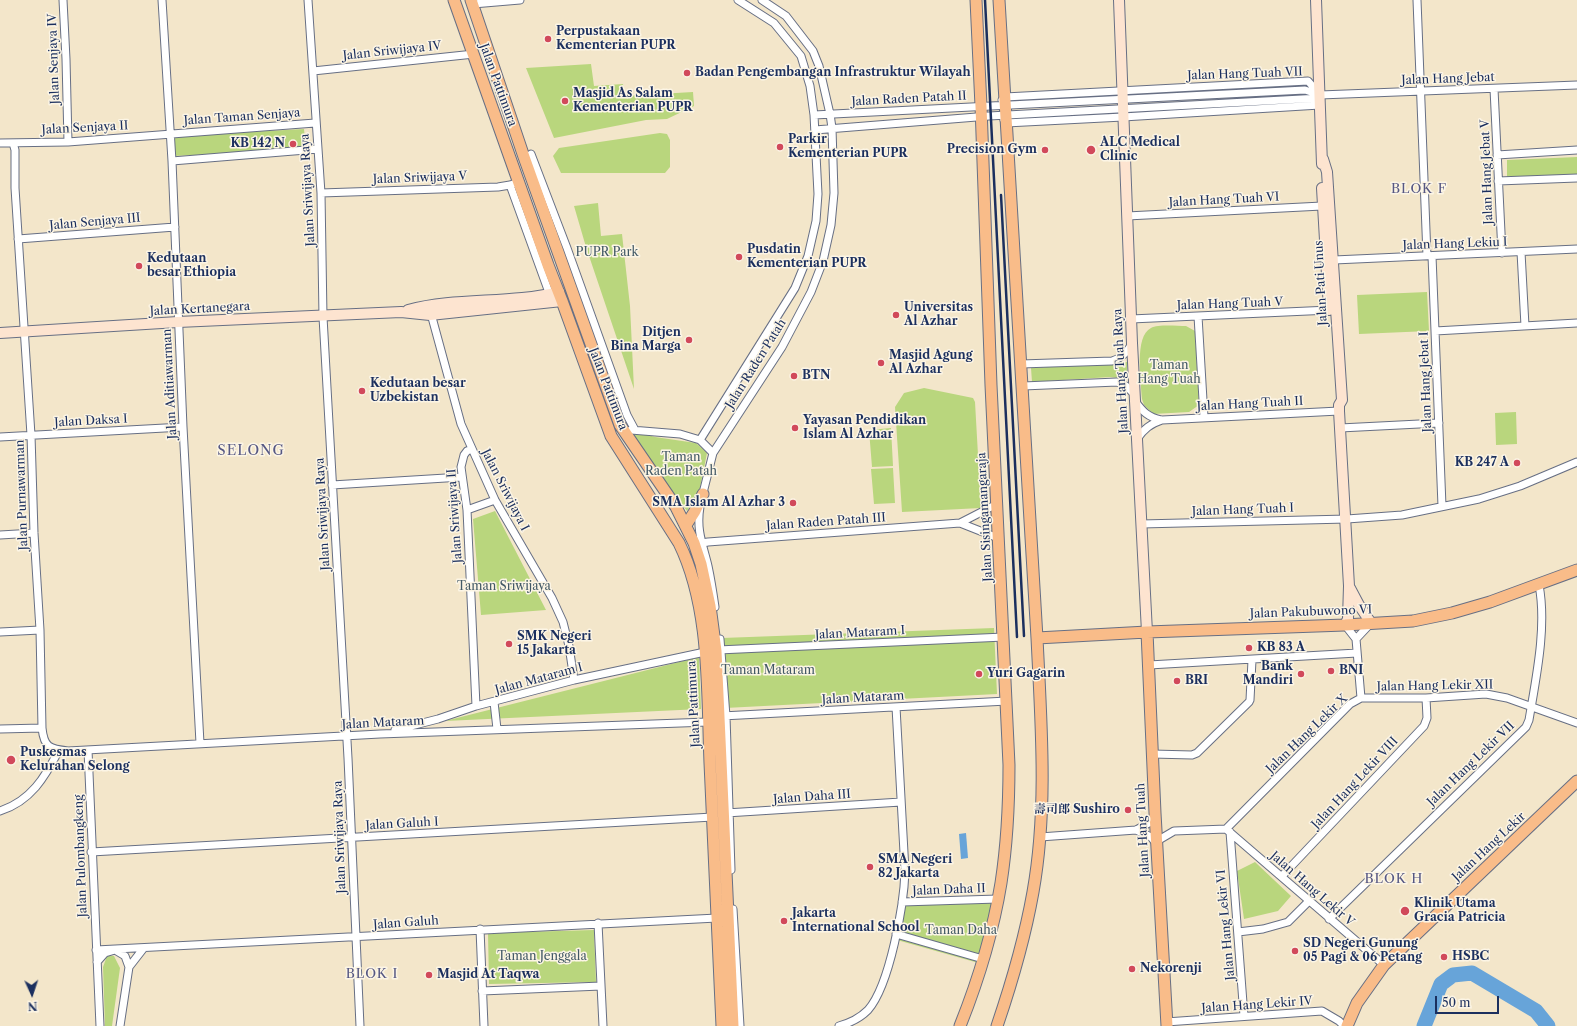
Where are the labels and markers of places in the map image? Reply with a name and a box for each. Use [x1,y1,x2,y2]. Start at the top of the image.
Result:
place label: Perpustakaan Kementerian PUPR [556,25,676,53]
marker: Perpustakaan Kementerian PUPR [543,34,553,44]
place label: Badan Pengembangan Infrastruktur Wilayah [695,66,971,80]
marker: Badan Pengembangan Infrastruktur Wilayah [682,68,692,78]
place label: Masjid As Salam Kementerian PUPR [573,87,693,115]
marker: Masjid As Salam Kementerian PUPR [560,96,570,106]
place label: Parkir Kementerian PUPR [788,133,908,161]
place label: ALC Medical Clinic [1100,136,1180,164]
place label: KB 142 N [230,137,285,151]
marker: KB 142 N [288,139,298,149]
marker: Parkir Kementerian PUPR [775,142,785,152]
place label: Precision Gym [947,143,1037,157]
marker: ALC Medical Clinic [1085,144,1097,156]
marker: Precision Gym [1040,145,1050,155]
place label: Pusdatin Kementerian PUPR [747,243,867,271]
place label: Kedutaan besar Ethiopia [147,252,236,280]
marker: Pusdatin Kementerian PUPR [734,252,744,262]
marker: Kedutaan besar Ethiopia [134,261,144,271]
place label: Universitas Al Azhar [904,301,973,329]
marker: Universitas Al Azhar [891,310,901,320]
place label: Ditjen Bina Marga [610,326,681,354]
marker: Ditjen Bina Marga [684,335,694,345]
place label: Masjid Agung Al Azhar [889,349,973,377]
marker: Masjid Agung Al Azhar [876,358,886,368]
place label: BTN [802,369,831,383]
marker: BTN [789,371,799,381]
place label: Kedutaan besar Uzbekistan [370,377,466,405]
marker: Kedutaan besar Uzbekistan [357,386,367,396]
place label: Yayasan Pendidikan Islam Al Azhar [803,414,926,442]
marker: Yayasan Pendidikan Islam Al Azhar [790,423,800,433]
place label: KB 247 A [1455,456,1509,470]
marker: KB 247 A [1512,458,1522,468]
place label: SMA Islam Al Azhar 3 [652,496,785,510]
marker: SMA Islam Al Azhar 3 [788,498,798,508]
place label: SMK Negeri 15 Jakarta [517,630,591,658]
marker: SMK Negeri 15 Jakarta [504,639,514,649]
place label: KB 83 A [1257,641,1305,655]
marker: KB 83 A [1244,643,1254,653]
place label: Bank Mandiri [1243,660,1293,688]
place label: BNI [1339,664,1363,678]
marker: BNI [1326,666,1336,676]
place label: Yuri Gagarin [987,667,1065,681]
marker: Yuri Gagarin [974,669,984,679]
marker: Bank Mandiri [1296,669,1306,679]
place label: BRI [1185,674,1208,688]
marker: BRI [1172,676,1182,686]
place label: Puskesmas Kelurahan Selong [20,746,130,774]
marker: Puskesmas Kelurahan Selong [5,754,17,766]
place label: 壽司郎 Sushiro [1034,803,1120,817]
marker: 壽司郎 Sushiro [1123,805,1133,815]
place label: SMA Negeri 82 Jakarta [878,853,952,881]
marker: SMA Negeri 82 Jakarta [865,862,875,872]
place label: Klinik Utama Gracia Patricia [1414,897,1505,925]
marker: Klinik Utama Gracia Patricia [1399,905,1411,917]
place label: Jakarta International School [792,907,919,935]
marker: Jakarta International School [779,916,789,926]
place label: SD Negeri Gunung 05 Pagi & 06 Petang [1303,937,1422,965]
marker: SD Negeri Gunung 05 Pagi & 06 Petang [1290,946,1300,956]
place label: HSBC [1452,950,1489,964]
marker: HSBC [1439,952,1449,962]
place label: Nekorenji [1140,962,1202,976]
marker: Nekorenji [1127,964,1137,974]
place label: Masjid At Taqwa [437,968,540,982]
marker: Masjid At Taqwa [424,970,434,980]

